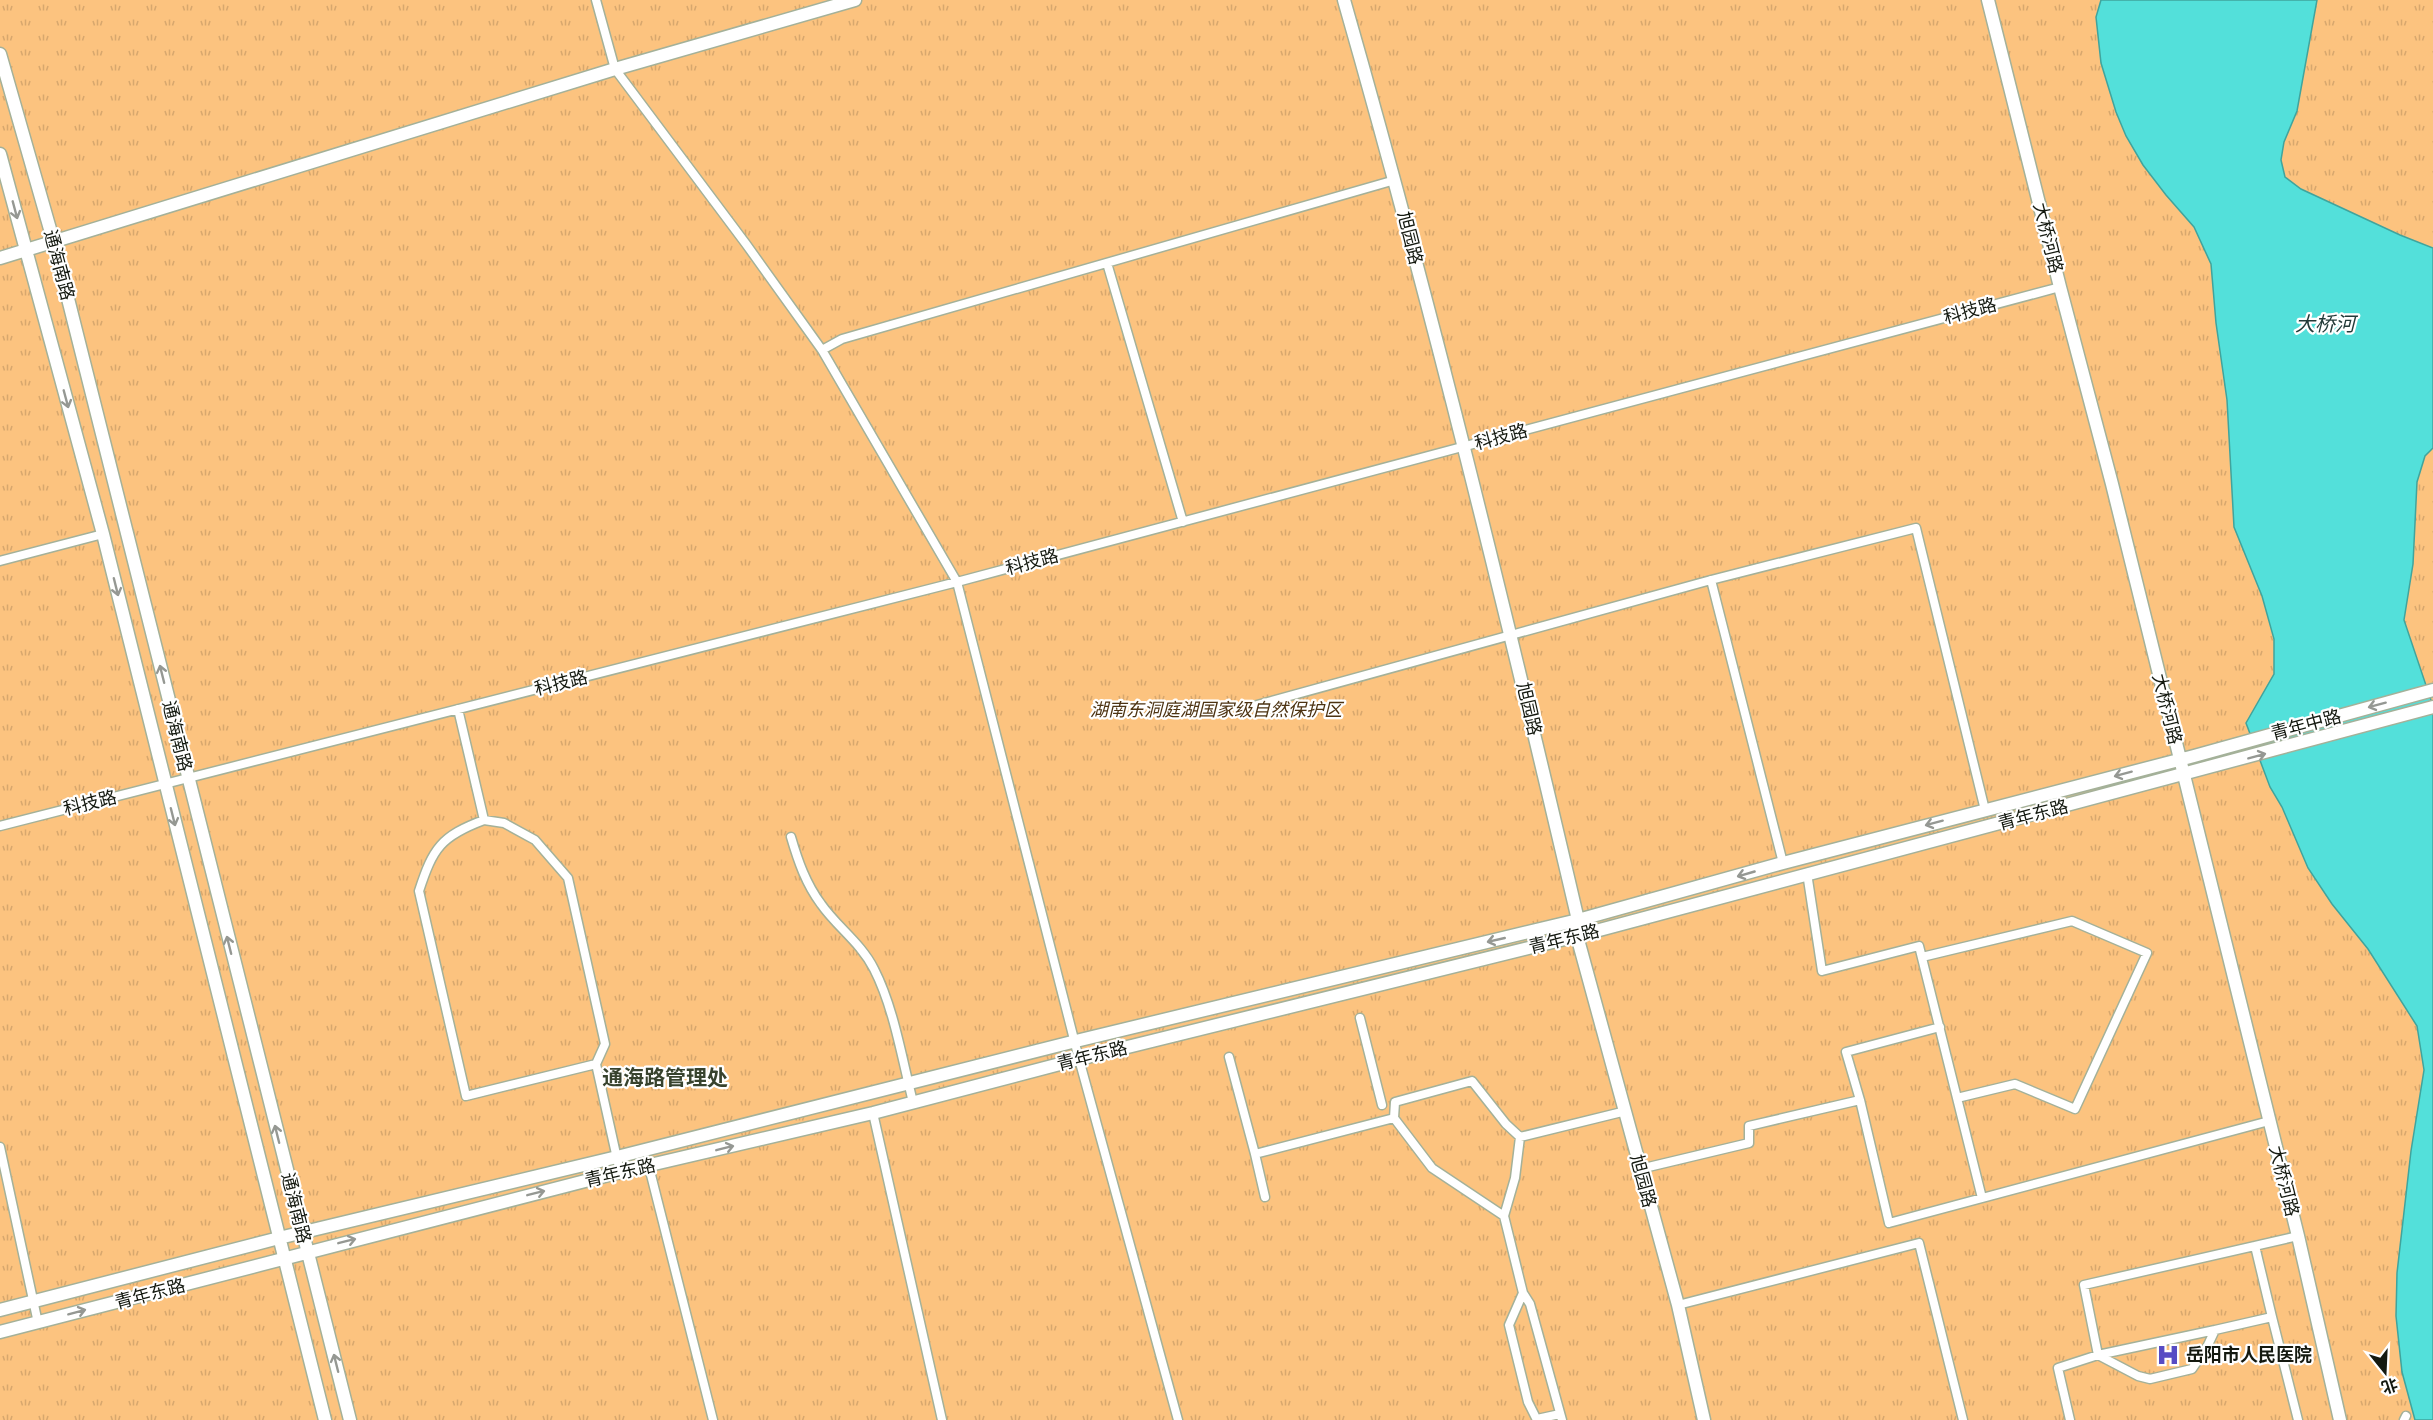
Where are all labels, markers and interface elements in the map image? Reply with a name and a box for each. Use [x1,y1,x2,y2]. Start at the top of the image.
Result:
street label: 大桥河路 [2029,200,2067,276]
one-way arrow [10,201,21,220]
street label: 旭园路 [1393,209,1427,267]
street label: 通海南路 [39,227,79,303]
street label: 科技路 [1941,293,1999,329]
water label: 大桥河 [2295,312,2359,336]
one-way arrow [61,389,72,408]
street label: 科技路 [1472,419,1530,455]
street label: 科技路 [1003,544,1061,580]
one-way arrow [111,577,123,596]
one-way arrow [155,665,167,684]
street label: 科技路 [532,666,590,700]
street label: 大桥河路 [2148,671,2186,747]
street label: 旭园路 [1512,680,1546,738]
street label: 通海南路 [158,698,196,774]
park label: 湖南东洞庭湖国家级自然保护区 [1090,699,1345,721]
one-way arrow [2367,700,2386,712]
street label: 青年中路 [2268,705,2344,745]
one-way arrow [2247,749,2266,761]
one-way arrow [2114,769,2133,781]
street label: 科技路 [61,786,119,820]
street label: 青年东路 [1995,795,2071,835]
one-way arrow [168,807,180,826]
one-way arrow [1925,818,1944,830]
one-way arrow [1737,868,1756,880]
street label: 青年东路 [1526,920,1602,958]
one-way arrow [223,935,235,954]
one-way arrow [1487,935,1507,946]
street label: 青年东路 [1054,1037,1130,1075]
district label: 通海路管理处 [602,1065,728,1091]
one-way arrow [271,1125,282,1144]
one-way arrow [716,1142,735,1154]
street label: 大桥河路 [2265,1143,2303,1219]
street label: 旭园路 [1625,1152,1661,1210]
street label: 青年东路 [582,1154,658,1192]
street label: 通海南路 [277,1170,315,1246]
one-way arrow [526,1187,545,1199]
one-way arrow [337,1235,356,1247]
street label: 青年东路 [112,1274,188,1314]
one-way arrow [67,1306,86,1318]
hospital icon: 岳阳市人民医院 [2155,1342,2181,1368]
north arrow [2355,1342,2415,1402]
place label: 岳阳市人民医院 [2186,1344,2312,1366]
one-way arrow [330,1354,341,1373]
text: 北 [2379,1374,2400,1398]

